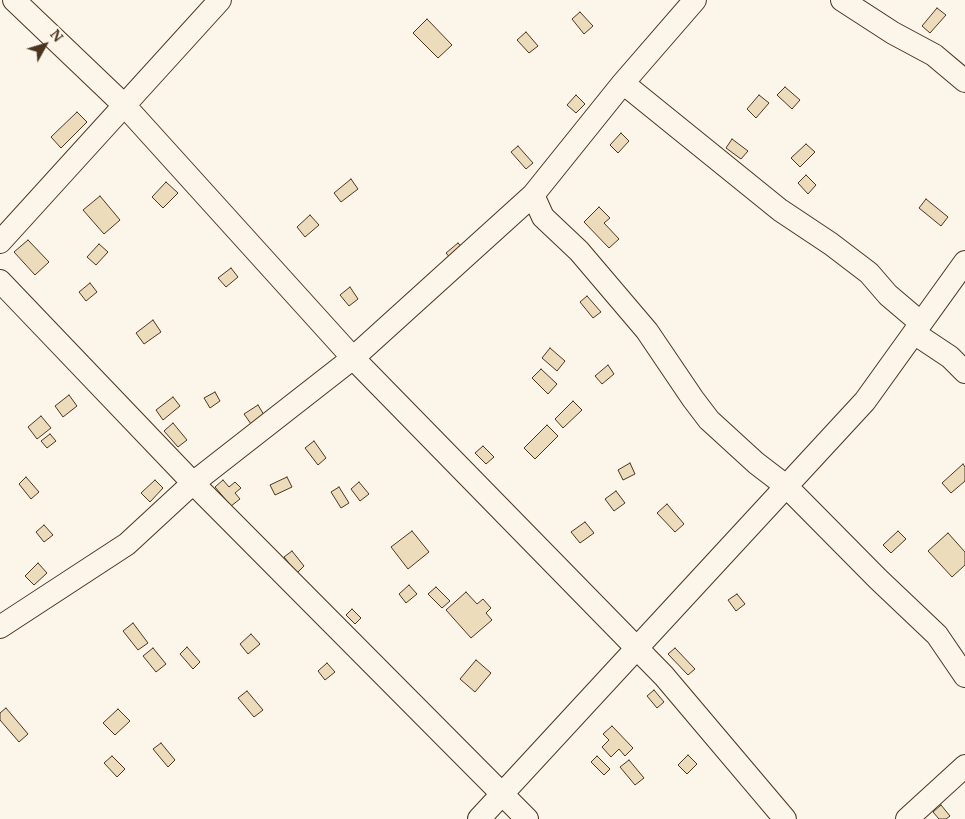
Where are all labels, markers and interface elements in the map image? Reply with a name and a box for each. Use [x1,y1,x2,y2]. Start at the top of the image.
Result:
north arrow [20,20,70,70]
text: N [46,26,67,46]

